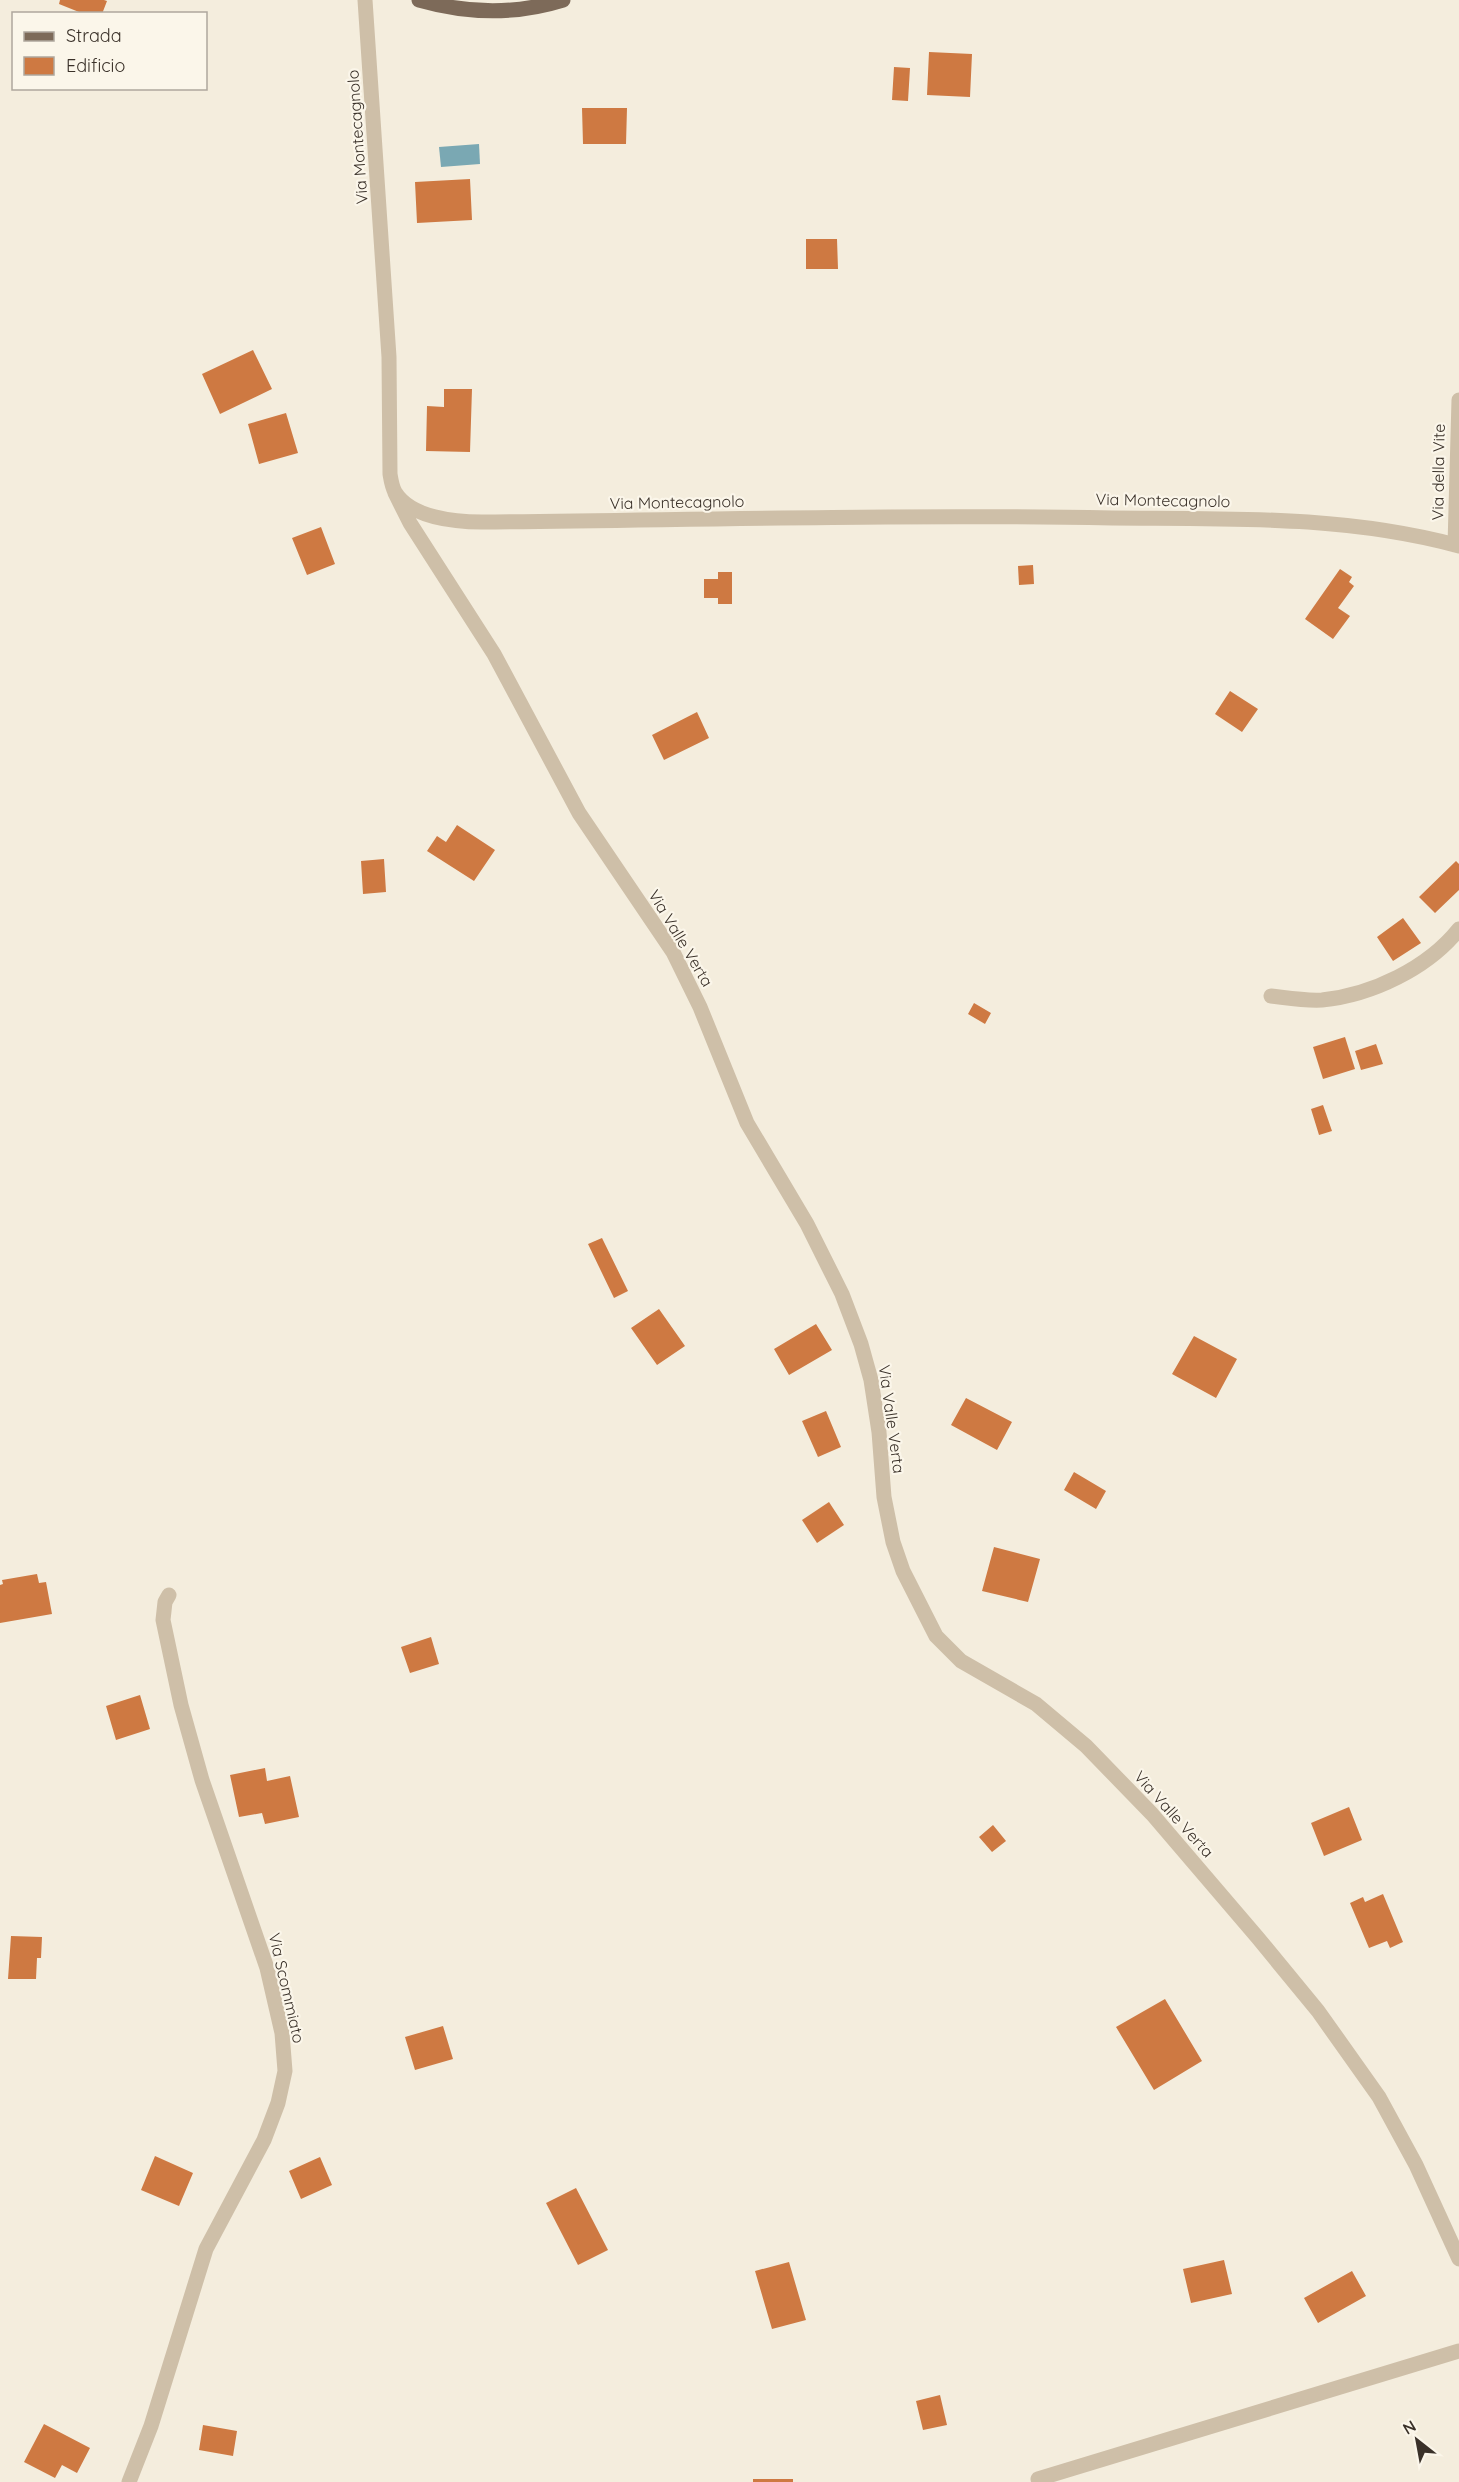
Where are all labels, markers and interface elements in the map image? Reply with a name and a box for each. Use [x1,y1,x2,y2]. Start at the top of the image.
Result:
legend [12,12,207,90]
text: Strada [66,24,122,47]
text: Edificio [66,54,125,77]
street label: Via Montecagnolo [342,69,372,205]
street label: Via della Vite [1427,423,1449,521]
street label: Via Montecagnolo [1095,489,1231,511]
street label: Via Montecagnolo [609,491,745,513]
street label: Via Valle Verta [644,886,718,990]
street label: Via Valle Verta [874,1363,910,1475]
street label: Via Valle Verta [1130,1767,1218,1861]
street label: Via Scommiato [265,1931,309,2045]
north arrow [1387,2410,1447,2470]
text: N [1399,2416,1419,2439]

